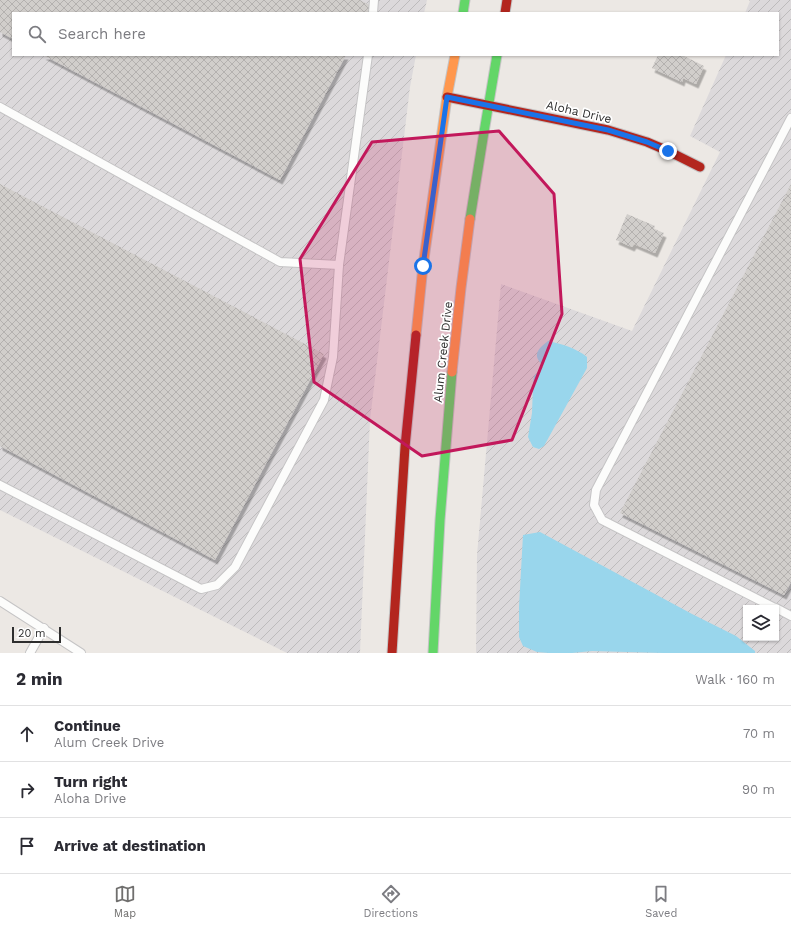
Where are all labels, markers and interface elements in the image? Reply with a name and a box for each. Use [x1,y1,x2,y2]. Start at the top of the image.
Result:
search box [12,12,779,56]
icon: search [26,23,48,45]
text: Search here [58,25,146,43]
street label: Aloha Drive [545,98,613,126]
route end [659,142,677,160]
route start [414,257,432,275]
street label: Alum Creek Drive [431,301,455,403]
map controls [743,605,779,641]
button: layers [743,605,779,641]
scale bar [12,625,61,644]
text: 20 m [18,627,46,640]
text: 2 min [16,669,62,689]
text: Walk · 160 m [695,672,775,687]
text: Continue [54,717,121,735]
icon: ahead [16,723,38,745]
text: 70 m [743,726,775,741]
text: Alum Creek Drive [54,735,164,750]
text: Turn right [54,773,127,791]
icon: right [16,779,38,801]
text: 90 m [742,782,775,797]
text: Aloha Drive [54,791,126,806]
icon: arrive [16,835,38,857]
text: Arrive at destination [54,837,206,855]
tab: Map [114,883,136,920]
tab: Directions [364,883,418,920]
tab: Saved [645,883,677,920]

